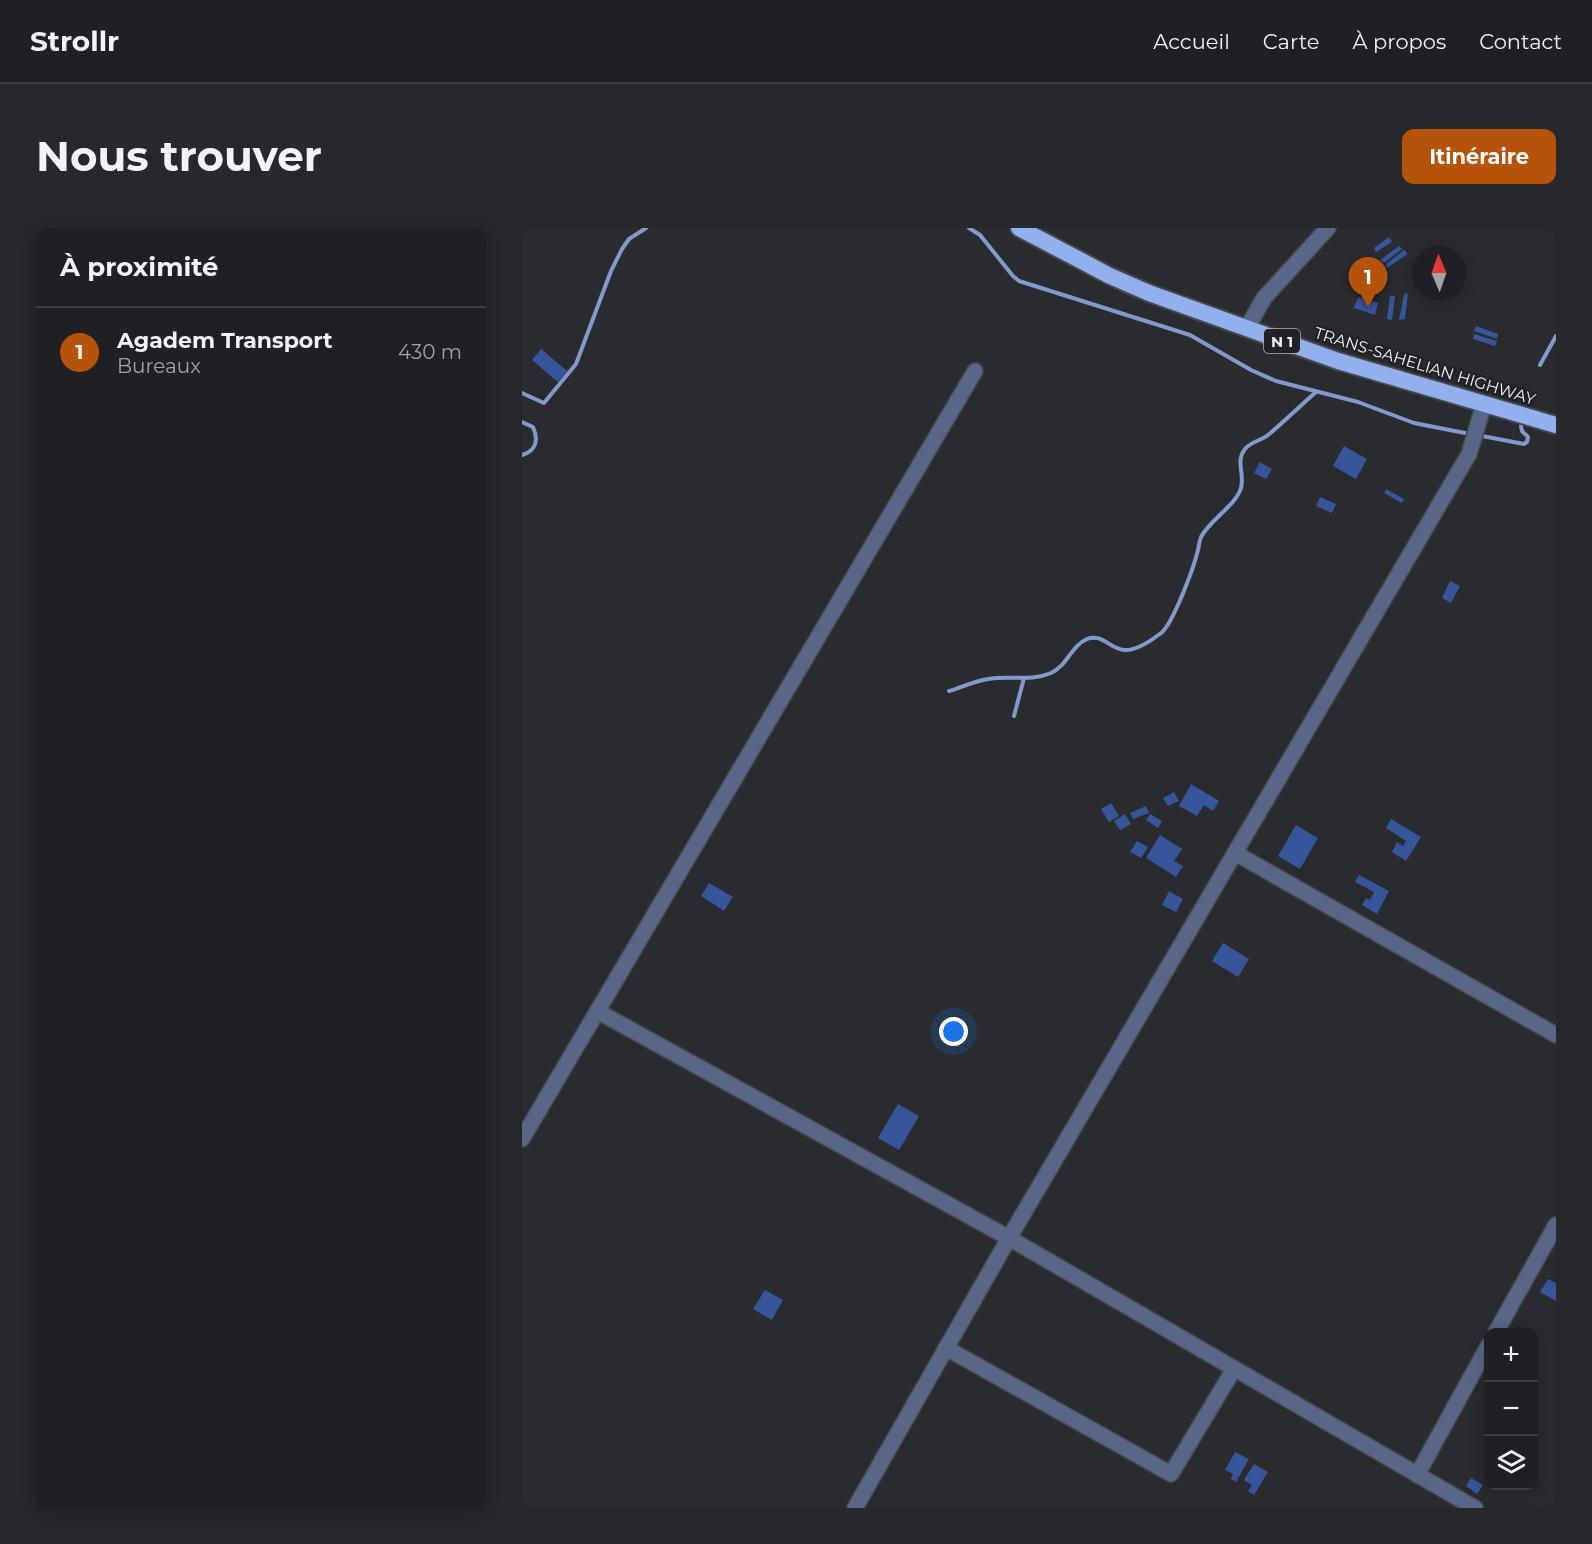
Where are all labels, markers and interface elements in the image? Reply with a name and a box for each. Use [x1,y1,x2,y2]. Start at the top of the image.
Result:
text: Strollr [30,24,119,58]
text: Accueil [1153,29,1230,54]
text: Carte [1263,29,1319,54]
text: À propos [1352,29,1446,54]
text: Contact [1479,29,1562,54]
button: Itinéraire [1402,129,1556,184]
text: Nous trouver [36,130,322,182]
north arrow [1412,246,1466,300]
text: À proximité [60,251,219,283]
pin: 1 [1348,257,1388,307]
street label: TRANS-SAHELIAN HIGHWAY [1312,323,1539,409]
text: Agadem Transport [117,327,333,354]
road number: N 1 [1264,329,1300,353]
text: 1 [76,340,83,364]
text: 430 m [398,340,462,364]
text: Bureaux [117,354,201,378]
your location [939,1017,968,1046]
map controls [1484,1328,1538,1490]
button: + [1484,1328,1538,1382]
button: − [1484,1382,1538,1436]
button: layers [1484,1436,1538,1490]

